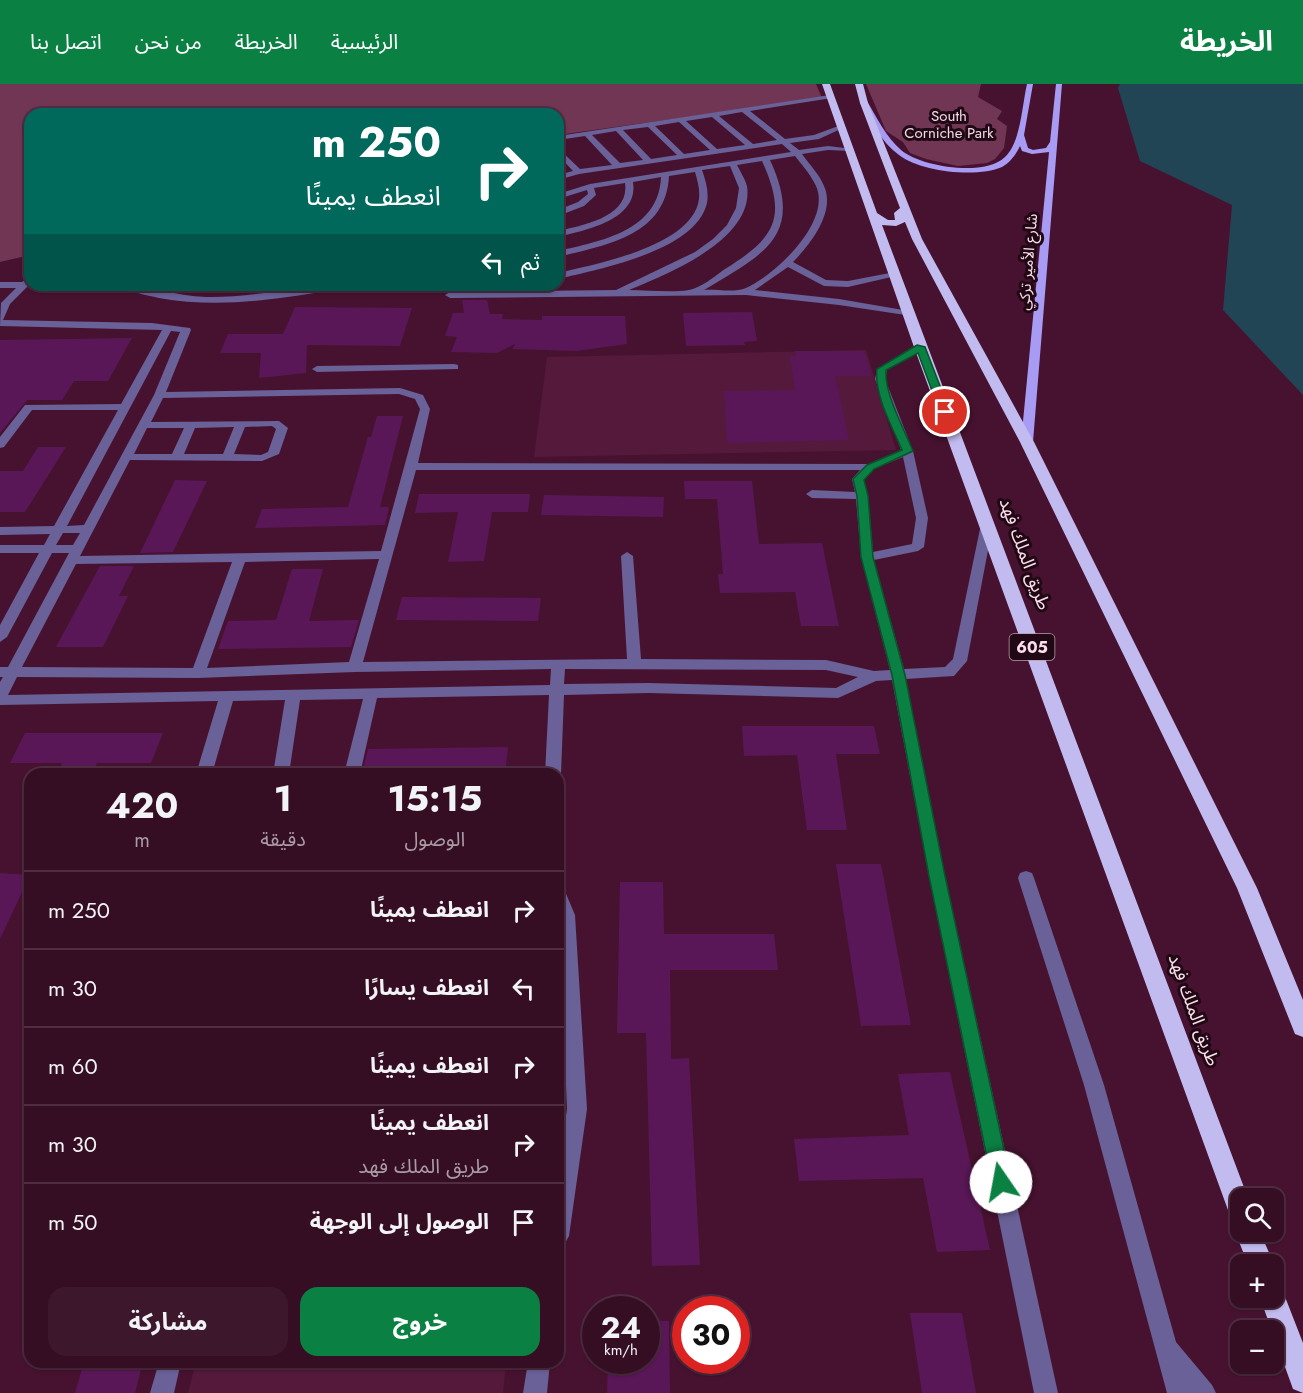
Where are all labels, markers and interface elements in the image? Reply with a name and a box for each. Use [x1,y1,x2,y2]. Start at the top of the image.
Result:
text: الخريطة [1180,21,1273,62]
text: اتصل بنا [30,27,102,57]
text: من نحن [135,27,202,57]
text: الخريطة [235,27,298,57]
text: الرئيسية [331,27,398,57]
park label: South Corniche Park [904,105,994,144]
text: 250 m [311,112,441,173]
icon: right [462,132,540,210]
text: انعطف يمينًا [305,176,441,215]
street label: شارع الأمير تركي [1013,212,1044,311]
icon: left [476,246,509,279]
text: ثم [521,246,540,278]
pin [919,386,970,437]
icon: arrive [928,395,961,428]
street label: طريق الملك فهد [993,494,1057,614]
road number: 605 [1010,634,1054,660]
text: 1 [274,772,292,824]
text: 15:15 [388,772,482,824]
text: 420 [106,779,178,831]
text: دقيقة [260,825,306,854]
text: الوصول [404,825,465,854]
text: m [134,826,150,855]
text: انعطف يمينًا [370,893,489,925]
text: 250 m [48,894,110,926]
icon: right [507,894,540,927]
street label: طريق الملك فهد [1162,950,1226,1070]
text: انعطف يسارًا [364,971,489,1003]
text: 30 m [48,972,97,1004]
icon: left [507,972,540,1005]
text: انعطف يمينًا [370,1049,489,1081]
text: 60 m [48,1050,98,1082]
icon: right [507,1050,540,1083]
text: انعطف يمينًا [370,1106,489,1138]
text: 30 m [48,1128,97,1160]
icon: right [507,1128,540,1161]
position arrow [969,1150,1033,1214]
text: طريق الملك فهد [358,1152,489,1181]
map controls [1230,1188,1284,1374]
button: search [1230,1188,1284,1242]
text: الوصول إلى الوجهة [310,1205,489,1237]
text: 50 m [48,1206,97,1238]
icon: arrive [507,1206,540,1239]
button: + [1230,1254,1284,1308]
button: مشاركة [48,1287,288,1356]
button: خروج [300,1287,540,1356]
speed limit sign: 30 [672,1296,750,1374]
text: 24 [601,1306,641,1349]
button: − [1230,1320,1284,1374]
text: km/h [604,1339,638,1361]

